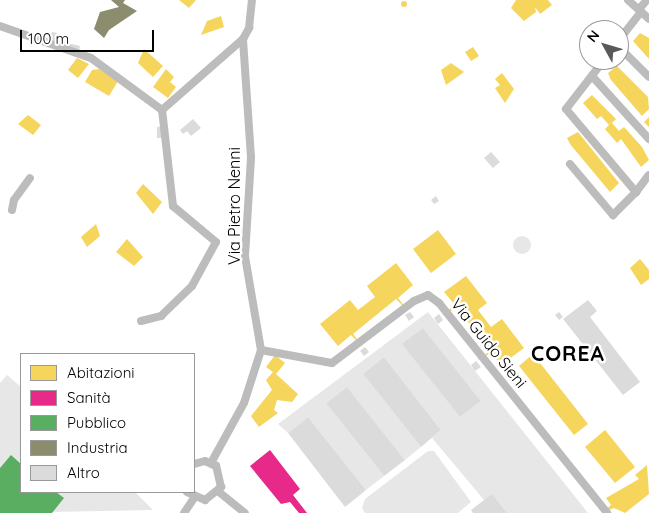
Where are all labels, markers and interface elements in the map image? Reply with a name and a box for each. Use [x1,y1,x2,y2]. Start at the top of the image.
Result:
scale bar [22,20,156,52]
north arrow [579,20,629,70]
text: N [583,27,603,46]
text: 100 m [28,29,69,48]
street label: Via Pietro Nenni [224,147,244,265]
street label: Via Guido Sieni [447,294,531,392]
district label: COREA [530,340,606,366]
legend [20,353,195,493]
text: Abitazioni [67,363,135,382]
text: Sanità [67,388,111,407]
text: Pubblico [67,413,126,432]
text: Industria [67,438,127,457]
text: Altro [67,463,100,482]

